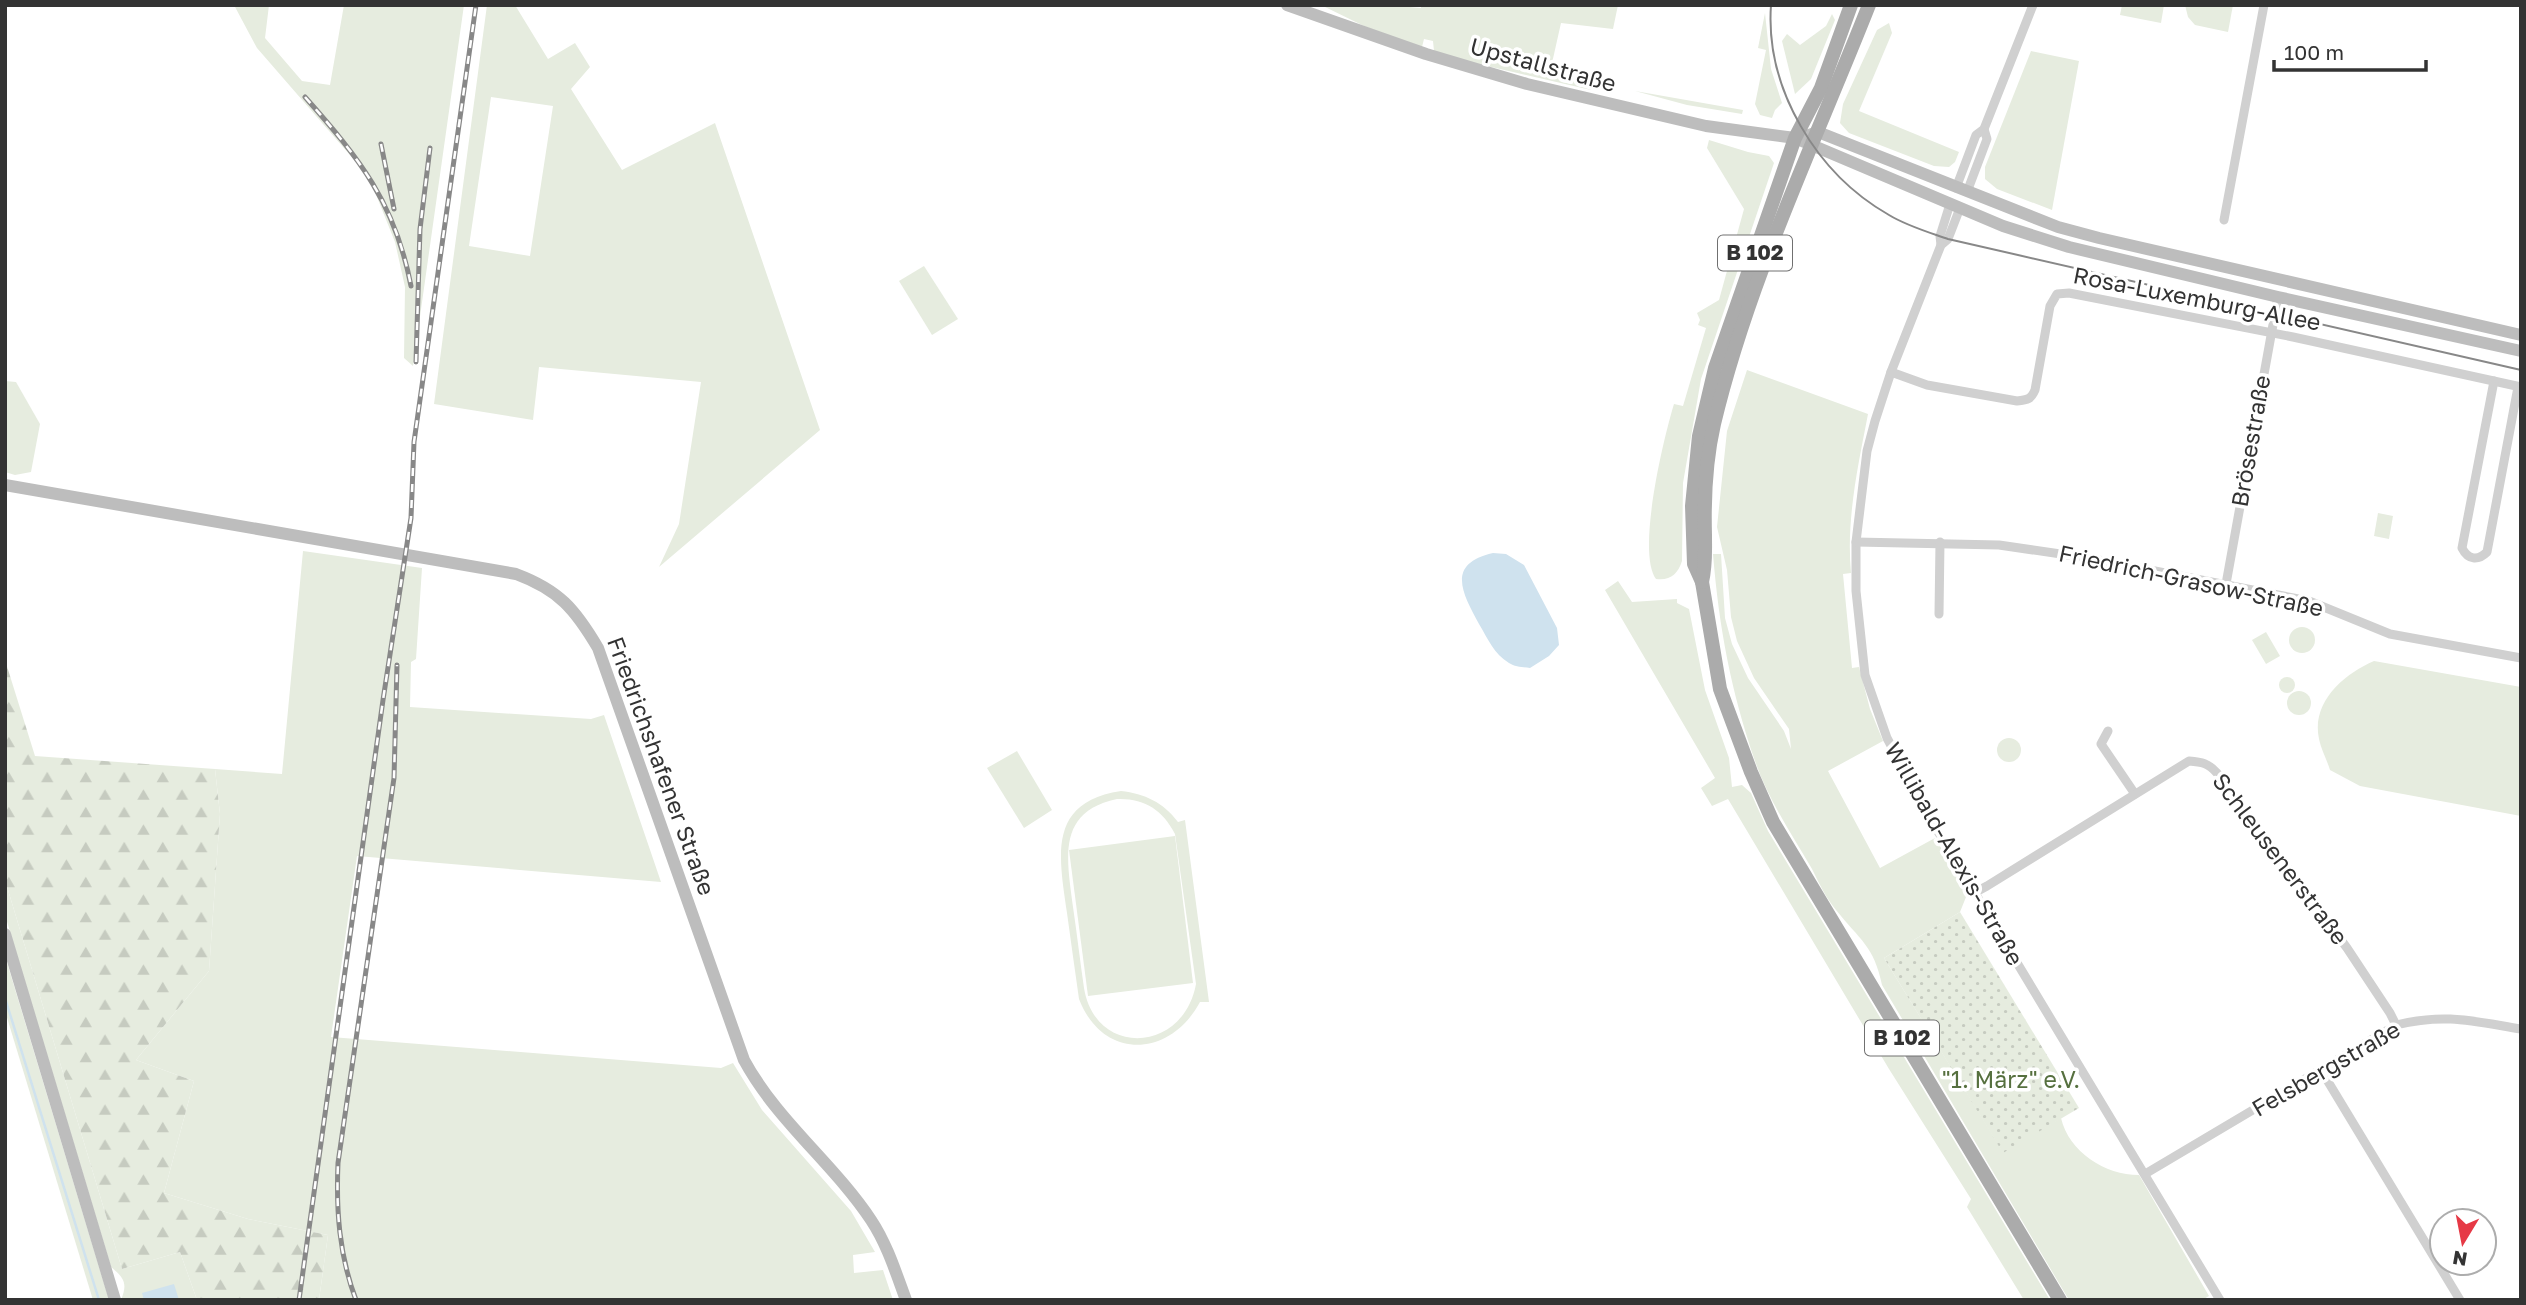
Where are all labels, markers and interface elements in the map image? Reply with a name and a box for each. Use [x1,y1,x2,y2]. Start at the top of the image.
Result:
scale bar [2274,28,2426,72]
street label: Upstallstraße [1467,31,1619,97]
text: 100 m [2284,39,2344,65]
road number: B 102 [1718,236,1792,270]
street label: Rosa-Luxemburg-Allee [2071,260,2323,336]
street label: Brösestraße [2225,373,2275,509]
street label: Friedrich-Grasow-Straße [2056,538,2326,622]
street label: Friedrichshafener Straße [602,633,722,899]
street label: Willibald-Alexis-Straße [1880,737,2030,970]
street label: Schleusenerstraße [2207,767,2354,950]
street label: Felsbergstraße [2246,1014,2405,1122]
road number: B 102 [1865,1020,1939,1056]
park label: "1. März" e.V. [1942,1065,2080,1093]
north arrow [2428,1207,2498,1277]
text: N [2451,1247,2469,1272]

